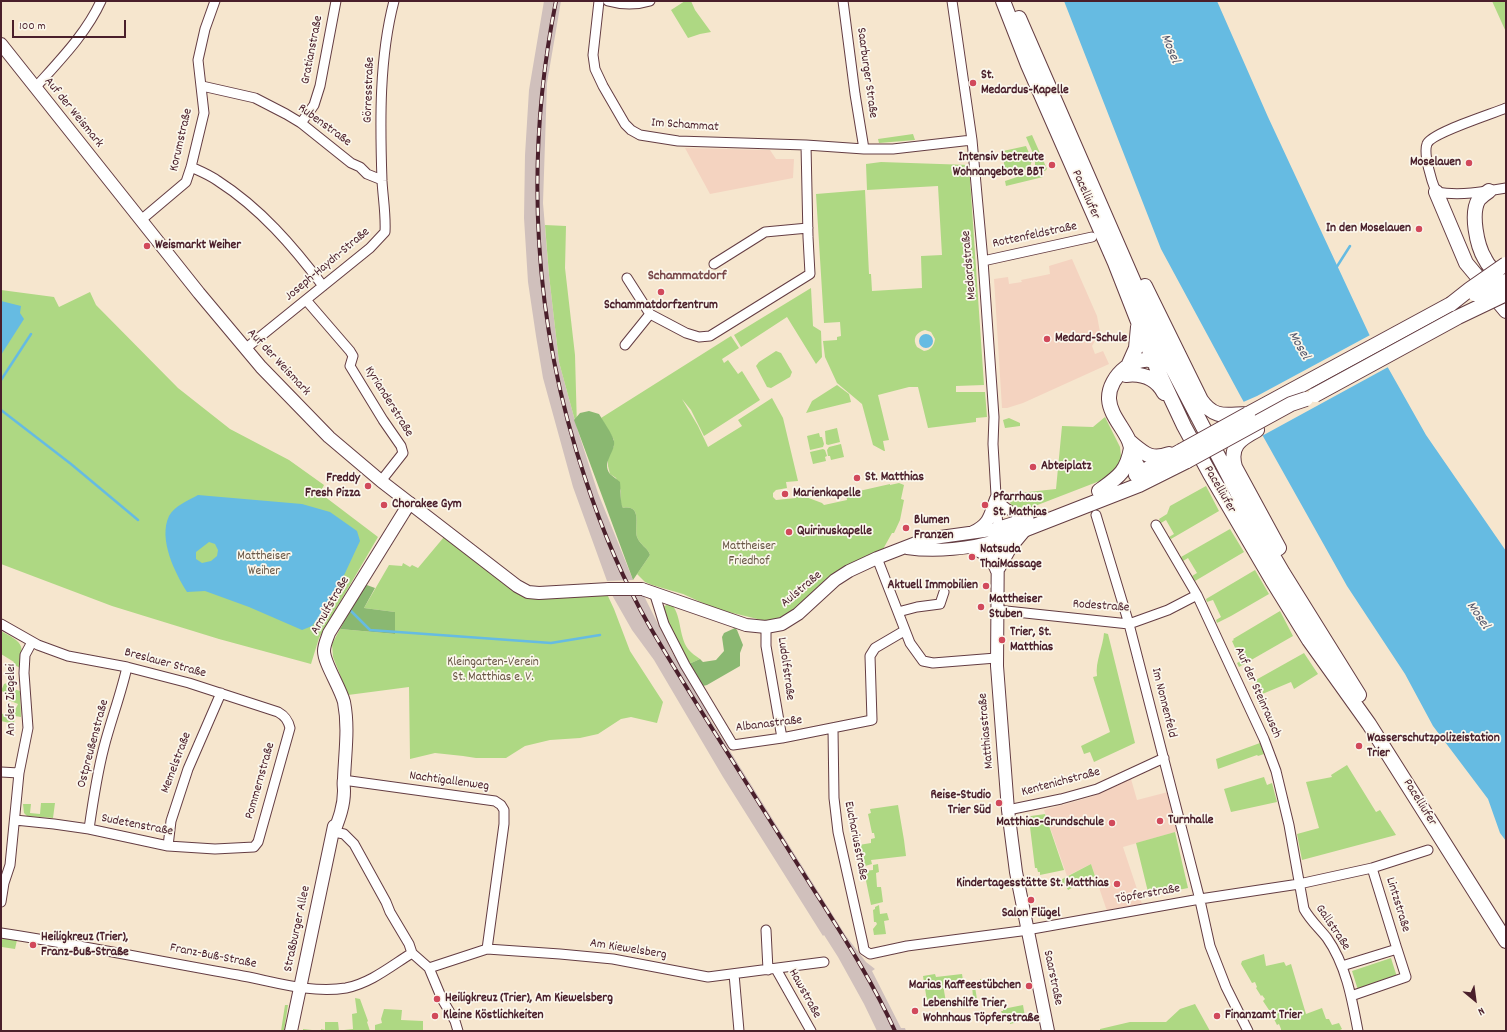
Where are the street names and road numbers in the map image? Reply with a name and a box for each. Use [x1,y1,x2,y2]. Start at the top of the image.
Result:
street label: Gratianstraße [299,14,327,86]
street label: Saarburger Straße [852,27,880,119]
street label: Görresstraße [361,57,379,123]
street label: Auf der Weismark [40,75,106,151]
street label: Rubenstraße [294,101,354,151]
street label: Korumstraße [167,107,197,173]
street label: Im Schammat [651,116,719,136]
street label: Pacelliufer [1067,168,1103,222]
street label: Rottenfeldstraße [991,219,1079,253]
street label: Joseph-Haydn-Straße [282,225,374,305]
street label: Medardstraße [959,230,981,300]
street label: Auf der Weismark [243,326,313,400]
street label: Kyrianderstraße [360,364,416,440]
street label: Pacelliufer [1199,463,1239,517]
street label: Aulstraße [778,568,826,612]
street label: Arnulfstraße [308,574,354,638]
street label: Rodestraße [1072,597,1130,617]
street label: Ludolfstraße [773,636,797,702]
street label: Auf der Steinrausch [1230,645,1284,741]
street label: Breslauer Straße [122,646,208,682]
street label: An der Ziegelei [4,664,20,736]
street label: Im Nonnenfeld [1147,666,1179,740]
street label: Matthiasstraße [976,692,998,770]
street label: Ostpreußenstraße [75,698,113,790]
street label: Albanastraße [735,713,803,737]
street label: Memelstraße [158,730,196,796]
street label: Pommernstraße [243,741,279,821]
street label: Kentenichstraße [1020,765,1102,801]
street label: Nachtigallenweg [408,769,490,795]
street label: Pacelliufer [1399,777,1439,829]
street label: Euchariusstraße [840,800,870,882]
street label: Sudetenstraße [100,811,174,841]
street label: Lintzstraße [1381,876,1413,934]
street label: Töpferstraße [1115,882,1181,908]
street label: Straßburger Allee [281,885,315,973]
street label: Gallstraße [1311,902,1353,954]
street label: Am Kiewelsberg [588,936,668,964]
street label: Franz-Buß-Straße [168,941,258,973]
street label: Saarstraße [1039,949,1065,1007]
street label: Hawstraße [784,967,824,1021]

